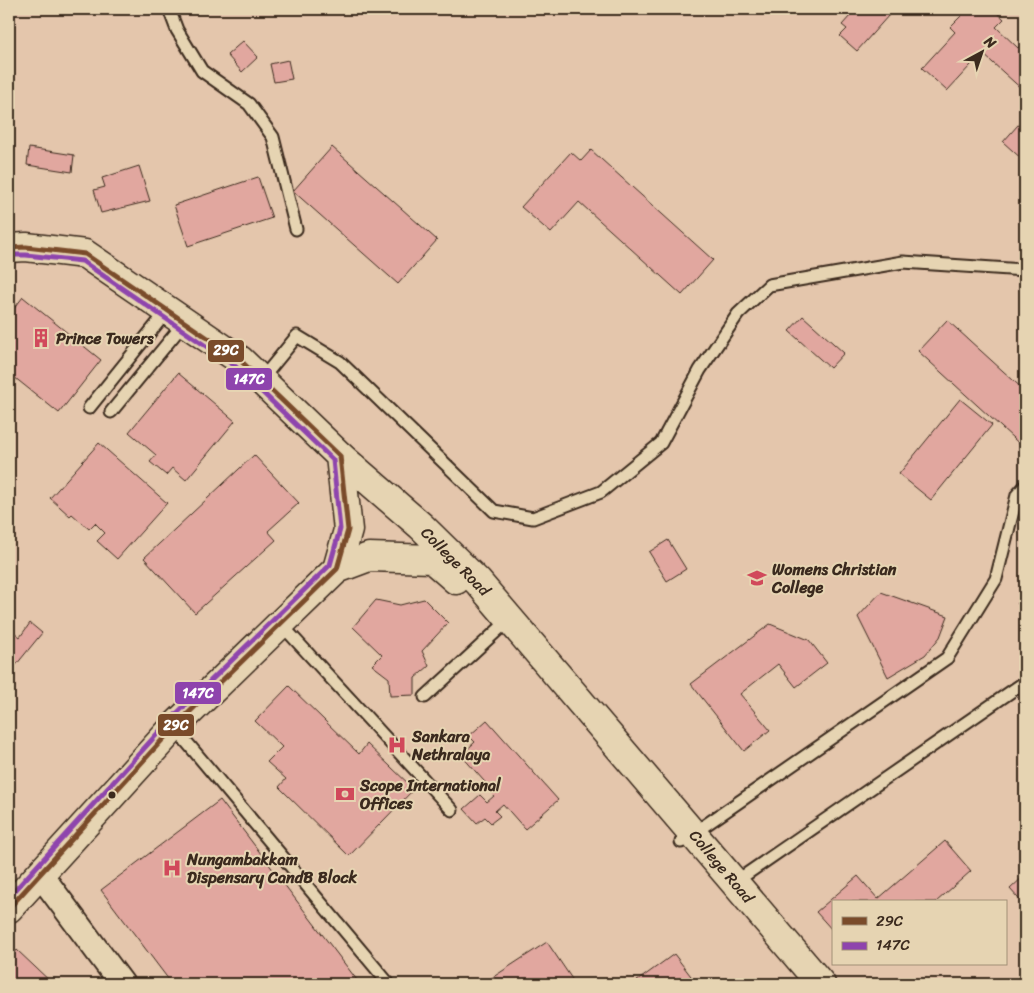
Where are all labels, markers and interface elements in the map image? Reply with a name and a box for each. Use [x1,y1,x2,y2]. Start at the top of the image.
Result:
north arrow [956,28,1006,78]
text: N [978,29,1002,55]
place label: Prince Towers [56,324,154,353]
building icon: Prince Towers [30,327,52,349]
text: 29C [212,338,239,363]
line badge: 29C [207,339,245,363]
line badge: 147C [225,367,273,391]
text: 147C [233,367,265,392]
street label: College Road [414,519,499,604]
place label: Womens Christian College [771,555,897,602]
school or university icon: Womens Christian College [746,567,768,589]
line badge: 147C [174,681,222,705]
text: 147C [182,681,214,706]
line badge: 29C [157,713,195,737]
text: 29C [162,713,189,738]
place label: Sankara Nethralaya [411,722,490,769]
hospital icon: Sankara Nethralaya [386,734,408,756]
place label: Scope International Offices [359,771,502,818]
bank icon: Scope International Offices [334,783,356,805]
unlabelled marker [107,790,117,800]
street label: College Road [682,823,763,911]
place label: Nungambakkam Dispensary CandB Block [186,845,357,892]
hospital icon: Nungambakkam Dispensary CandB Block [161,857,183,879]
legend [832,900,1006,966]
text: 29C [876,908,904,934]
text: 147C [876,932,910,958]

